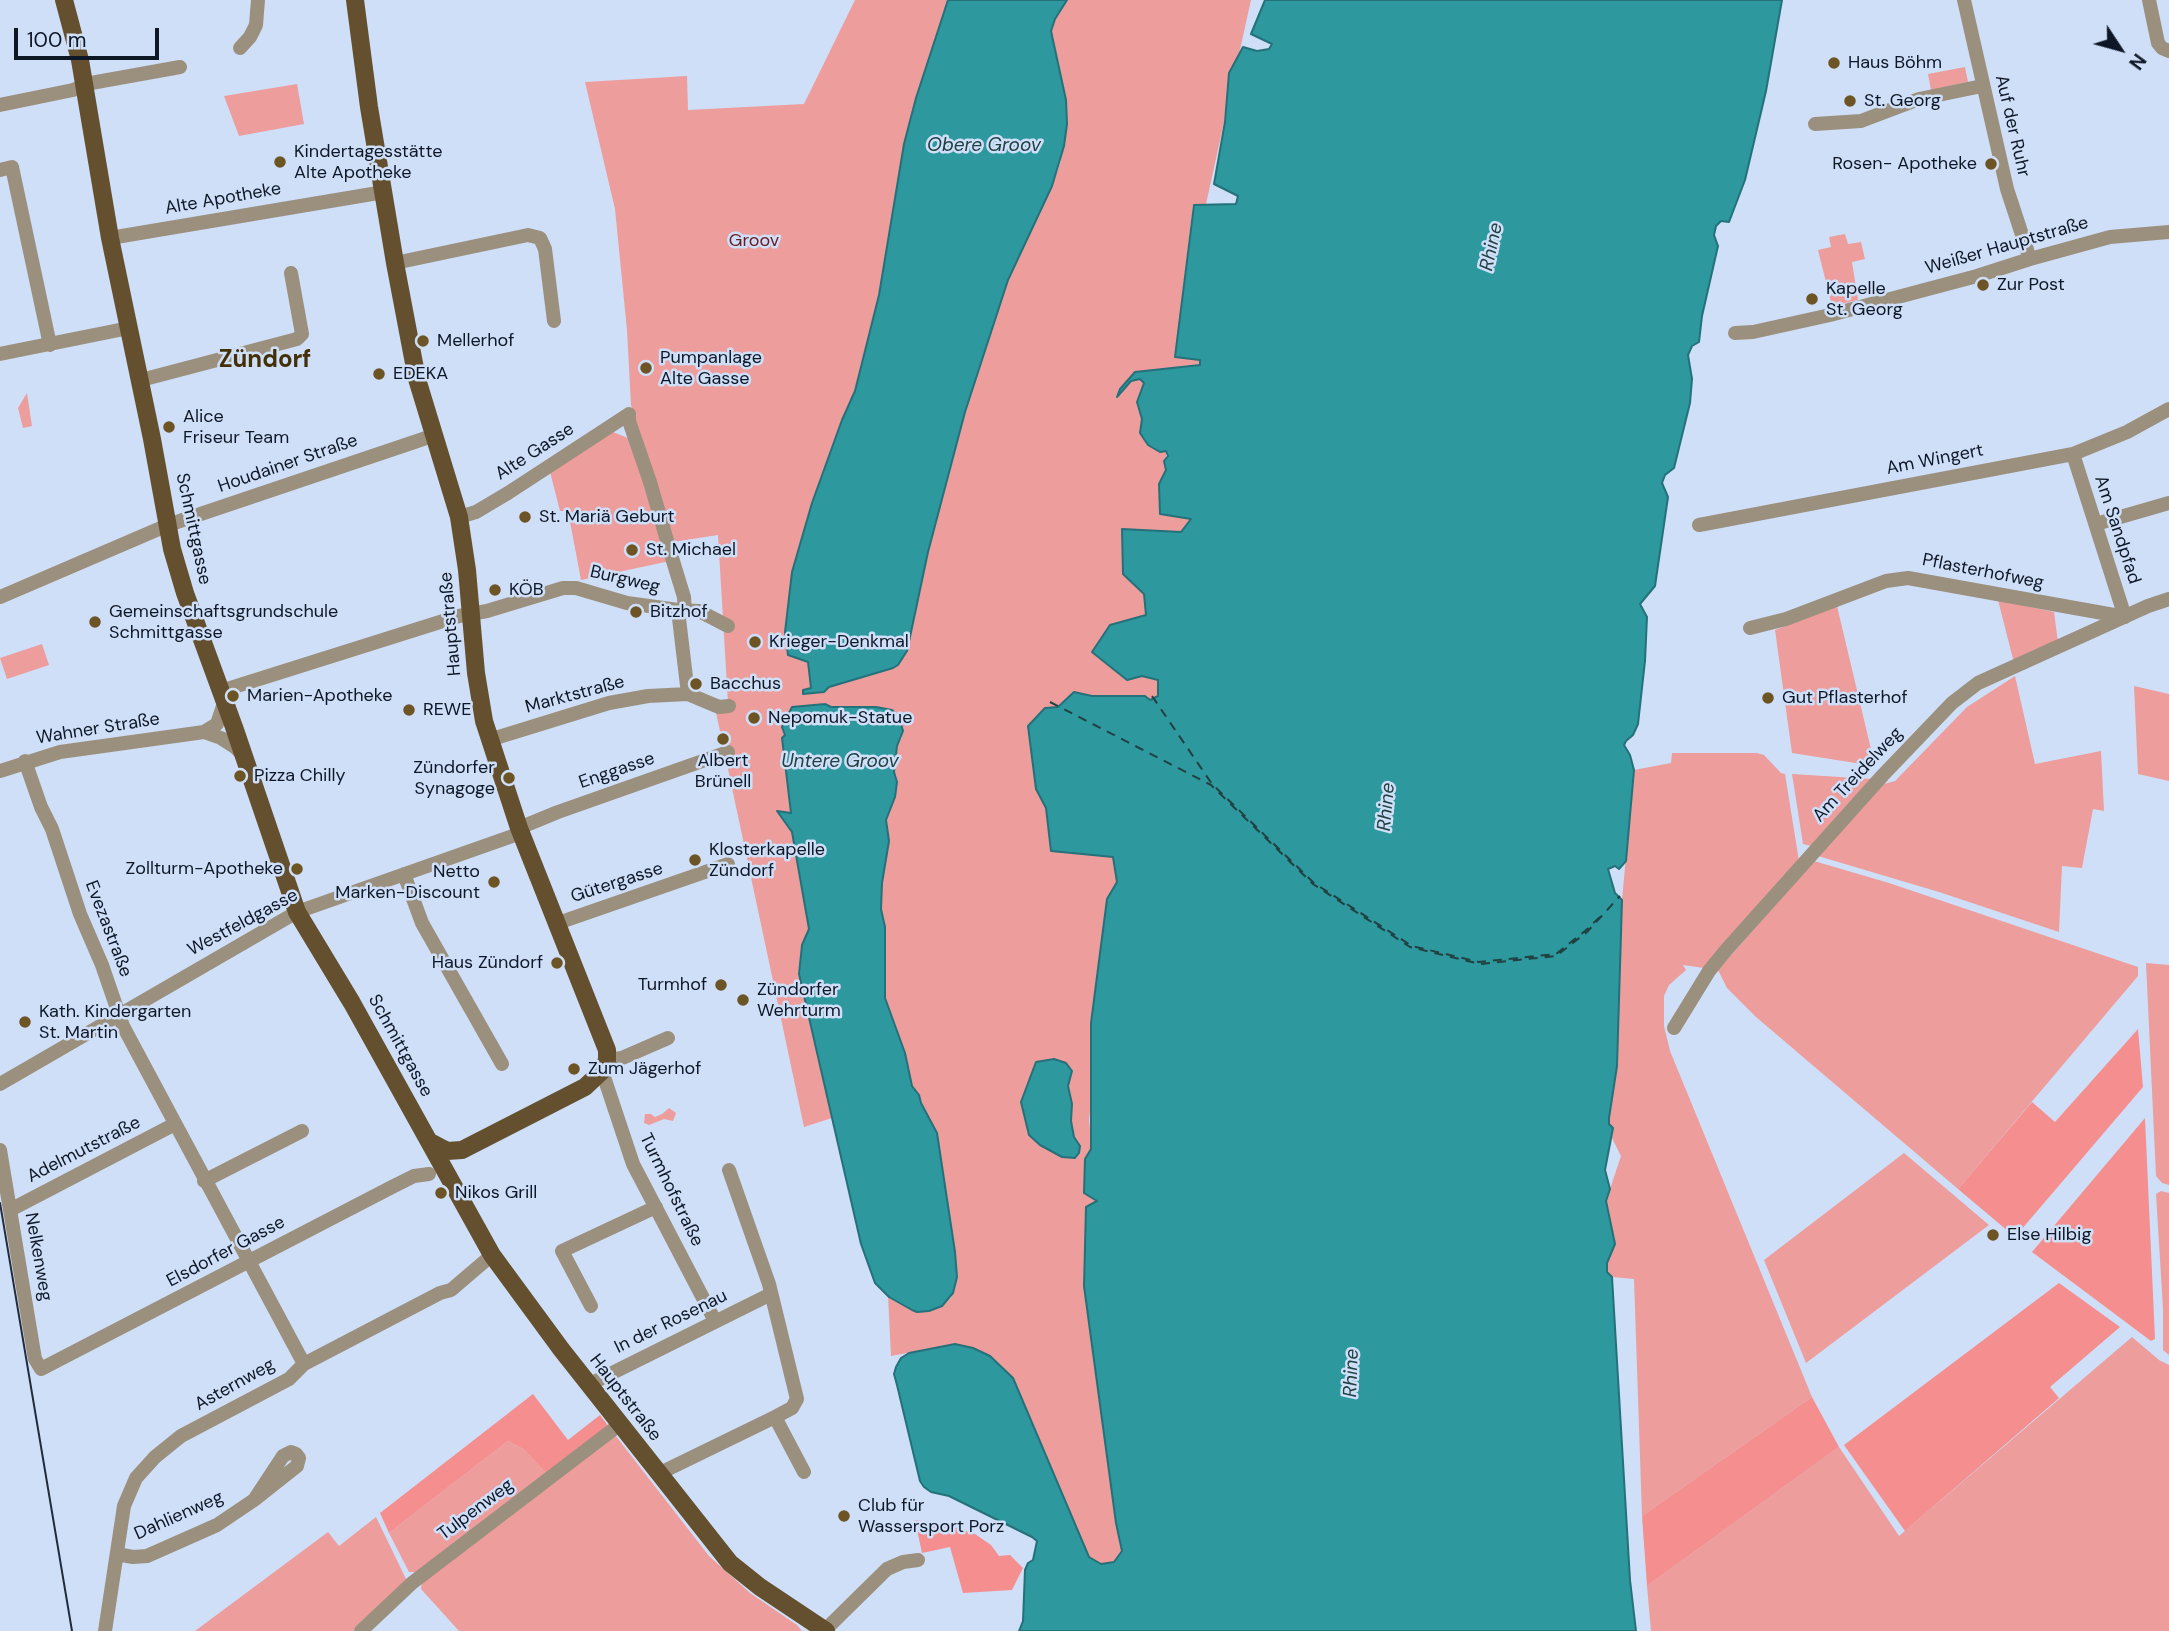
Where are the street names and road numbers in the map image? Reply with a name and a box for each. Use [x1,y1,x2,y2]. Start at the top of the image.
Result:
street label: Auf der Ruhr [1990,73,2034,179]
street label: Alte Apotheke [163,178,283,220]
street label: Weißer Hauptstraße [1923,212,2091,280]
street label: Alte Gasse [492,419,578,485]
street label: Houdainer Straße [215,430,361,498]
street label: Am Wingert [1885,440,1985,480]
street label: Schmittgasse [171,471,215,587]
street label: Am Sandpfad [2089,473,2145,587]
street label: Pflasterhofweg [1920,550,2046,594]
street label: Burgweg [588,561,662,599]
street label: Hauptstraße [436,571,466,677]
street label: Marktstraße [523,671,627,719]
street label: Wahner Straße [35,709,161,749]
street label: Am Treidelweg [1809,723,1907,827]
street label: Enggasse [576,748,658,794]
street label: Gütergasse [568,858,666,908]
street label: Evezastraße [80,878,136,980]
street label: Westfeldgasse [184,885,302,961]
street label: Schmittgasse [363,991,437,1101]
street label: Adelmutstraße [24,1112,144,1188]
street label: Turmhofstraße [634,1130,708,1250]
street label: Nelkenweg [20,1211,56,1303]
street label: Elsdorfer Gasse [163,1212,289,1292]
street label: In der Rosenau [611,1285,731,1359]
street label: Hauptstraße [584,1350,666,1446]
street label: Asternweg [191,1354,279,1416]
street label: Tulpenweg [434,1475,518,1545]
street label: Dahlienweg [131,1487,227,1545]

